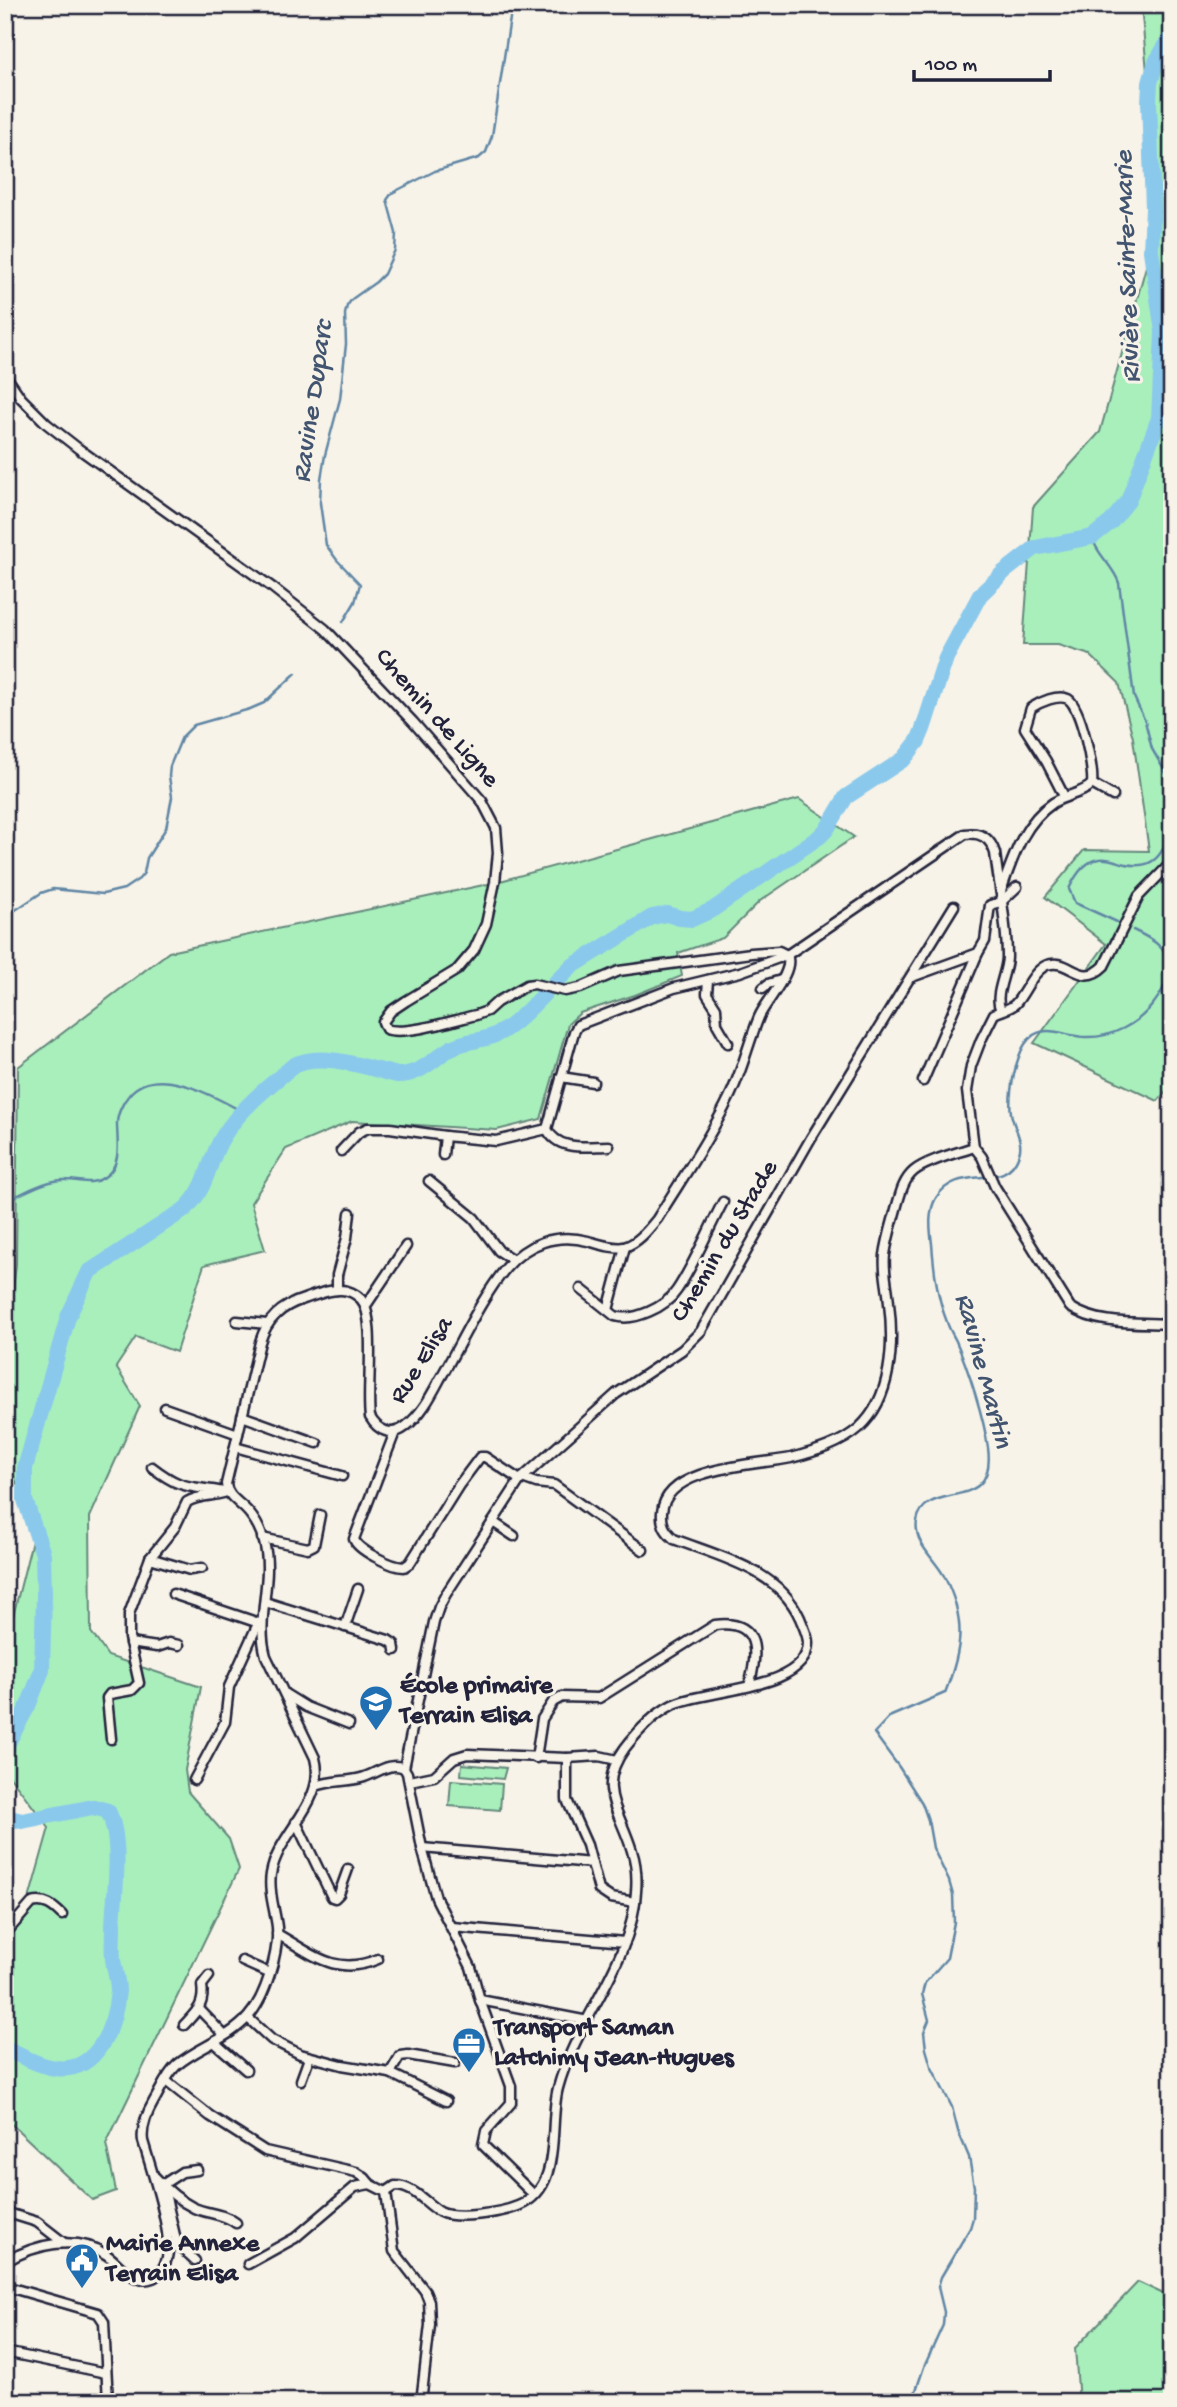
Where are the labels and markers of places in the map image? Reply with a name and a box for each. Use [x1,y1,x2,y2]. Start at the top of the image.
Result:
place label: École primaire Terrain Elisa [398,1672,554,1733]
school or university icon: École primaire Terrain Elisa [357,1683,395,1732]
place label: Transport Saman Latchimy Jean-Hugues [492,2014,735,2075]
office icon: Transport Saman Latchimy Jean-Hugues [450,2025,488,2074]
place label: Mairie Annexe Terrain Elisa [104,2230,261,2291]
public building icon: Mairie Annexe Terrain Elisa [63,2241,101,2290]

